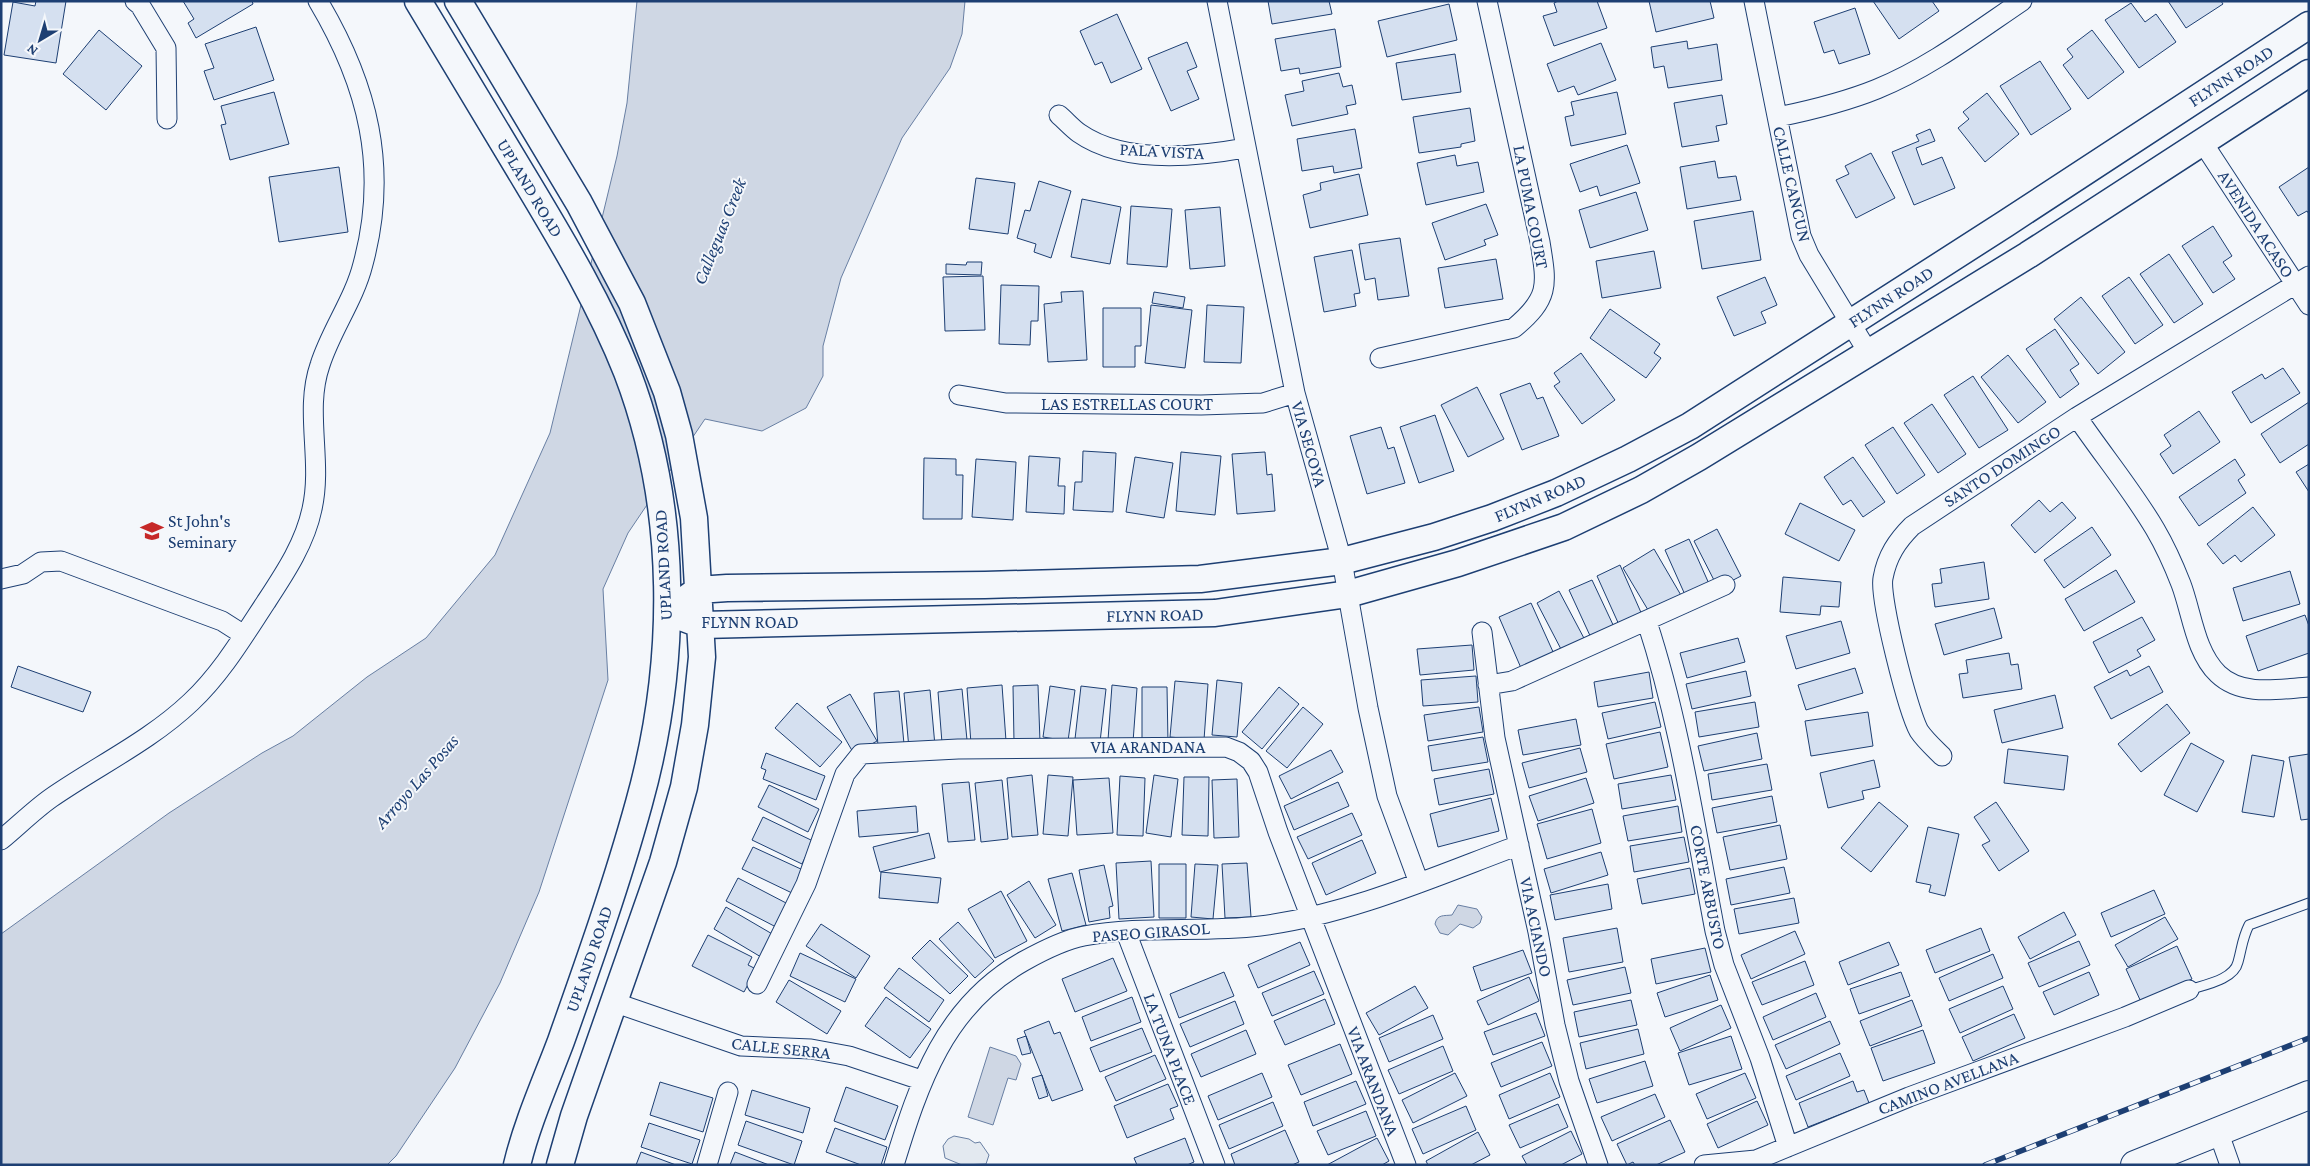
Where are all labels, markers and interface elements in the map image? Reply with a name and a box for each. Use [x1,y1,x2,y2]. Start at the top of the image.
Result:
north arrow [15,15,65,65]
text: N [23,41,41,59]
street label: FLYNN ROAD [2185,41,2277,111]
street label: CALLE CANCUN [1769,124,1815,244]
street label: UPLAND ROAD [493,135,567,241]
street label: PALA VISTA [1119,139,1206,163]
street label: LA PUMA COURT [1509,144,1553,271]
street label: AVENIDA ACASO [2214,167,2298,281]
water label: Calleguas Creek [689,174,751,288]
street label: FLYNN ROAD [1845,262,1937,332]
street label: LAS ESTRELLAS COURT [1041,394,1213,414]
street label: VIA SECOYA [1287,399,1331,490]
street label: SANTO DOMINGO [1940,421,2064,511]
street label: FLYNN ROAD [1491,470,1589,526]
street label: UPLAND ROAD [650,509,676,621]
place label: St John's Seminary [168,511,237,552]
school or university icon: St John's Seminary [139,518,165,544]
street label: FLYNN ROAD [1106,604,1204,626]
street label: FLYNN ROAD [701,612,799,632]
water label: Arroyo Las Posas [369,730,463,833]
street label: VIA ARANDANA [1090,737,1206,757]
street label: CORTE ARBUSTO [1686,823,1730,951]
street label: VIA ACIANDO [1516,875,1556,979]
street label: UPLAND ROAD [561,903,617,1015]
street label: PASEO GIRASOL [1091,918,1211,946]
street label: LA TUNA PLACE [1140,990,1201,1108]
street label: VIA ARANDANA [1343,1024,1403,1139]
street label: CALLE SERRA [730,1033,832,1063]
street label: CAMINO AVELLANA [1875,1047,2022,1119]

